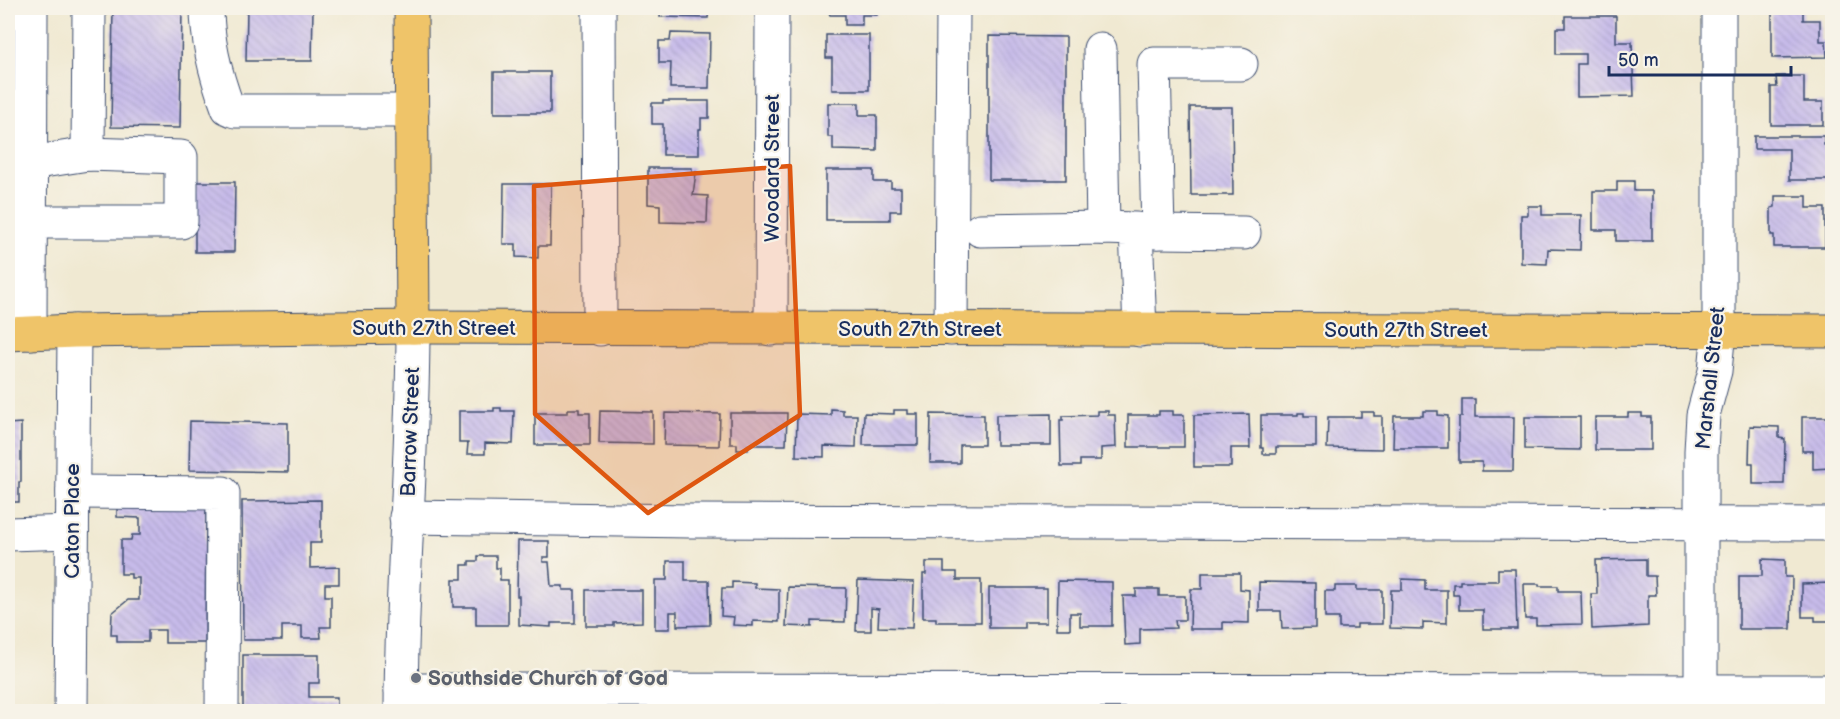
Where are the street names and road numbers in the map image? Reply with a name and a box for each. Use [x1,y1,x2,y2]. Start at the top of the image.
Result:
street label: Woodard Street [760,94,785,242]
street label: Marshall Street [1691,305,1731,451]
street label: South 27th Street [352,316,516,341]
street label: South 27th Street [838,317,1002,342]
street label: South 27th Street [1324,318,1488,343]
street label: Barrow Street [396,366,425,497]
street label: Caton Place [60,463,85,579]

